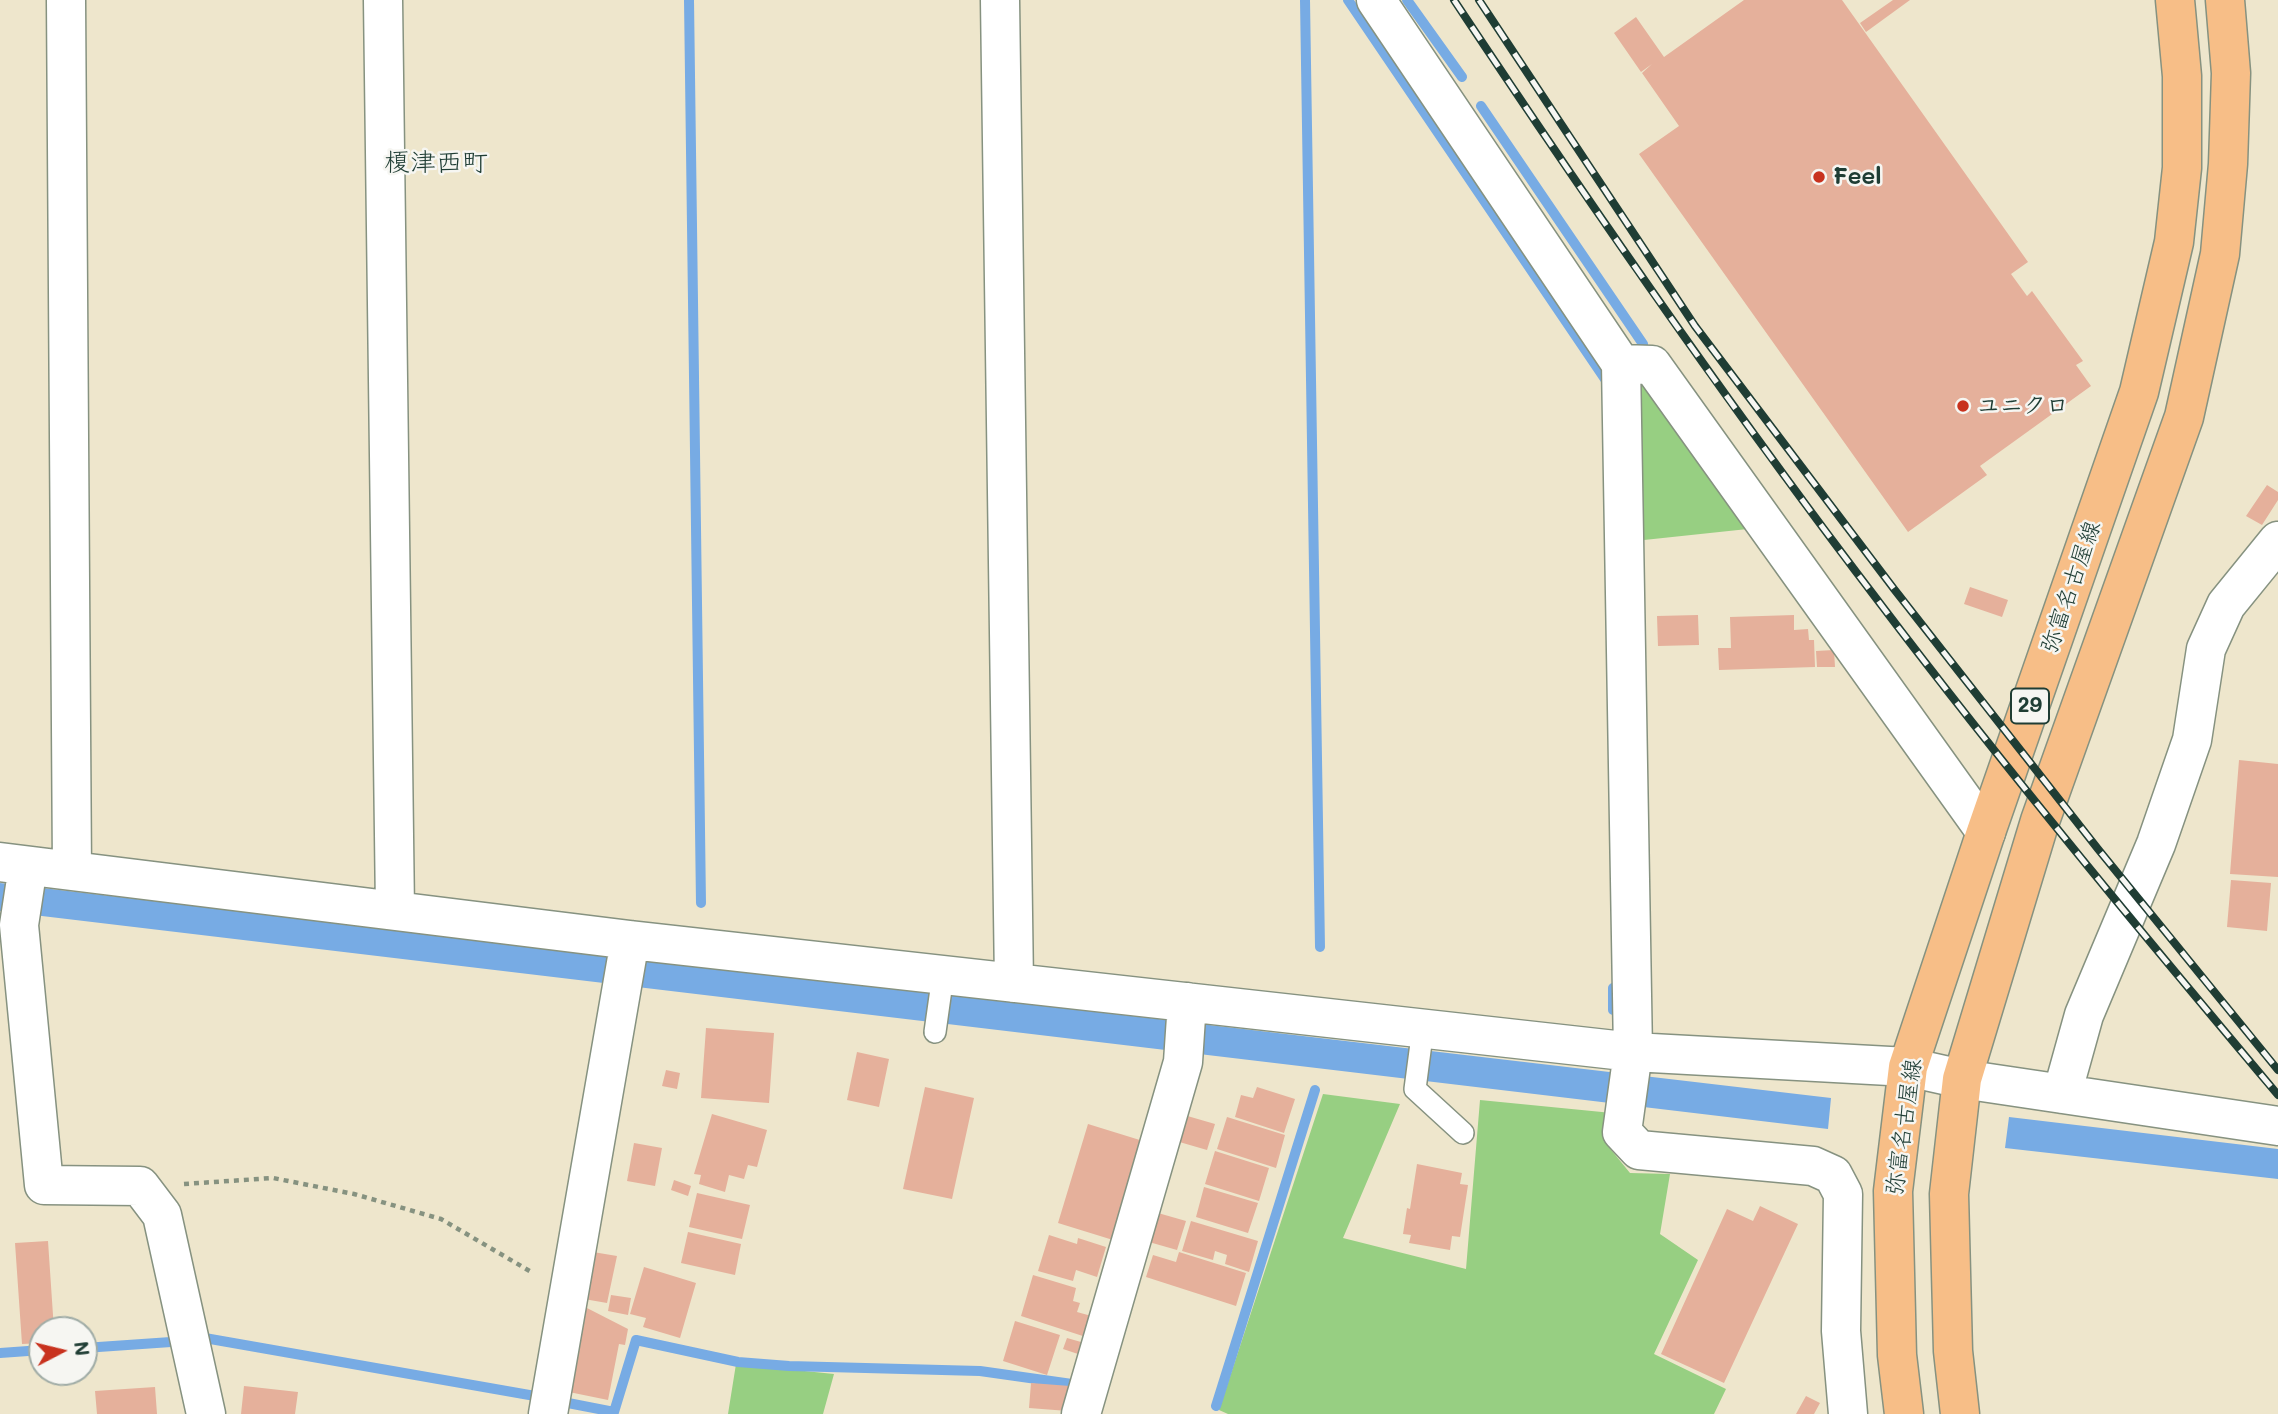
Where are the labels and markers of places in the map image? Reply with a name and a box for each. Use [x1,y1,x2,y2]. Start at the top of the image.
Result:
place label: Feel [1833,163,1881,191]
marker: Feel [1811,169,1827,185]
place label: ユニクロ [1977,392,2069,420]
marker: ユニクロ [1955,398,1971,414]

